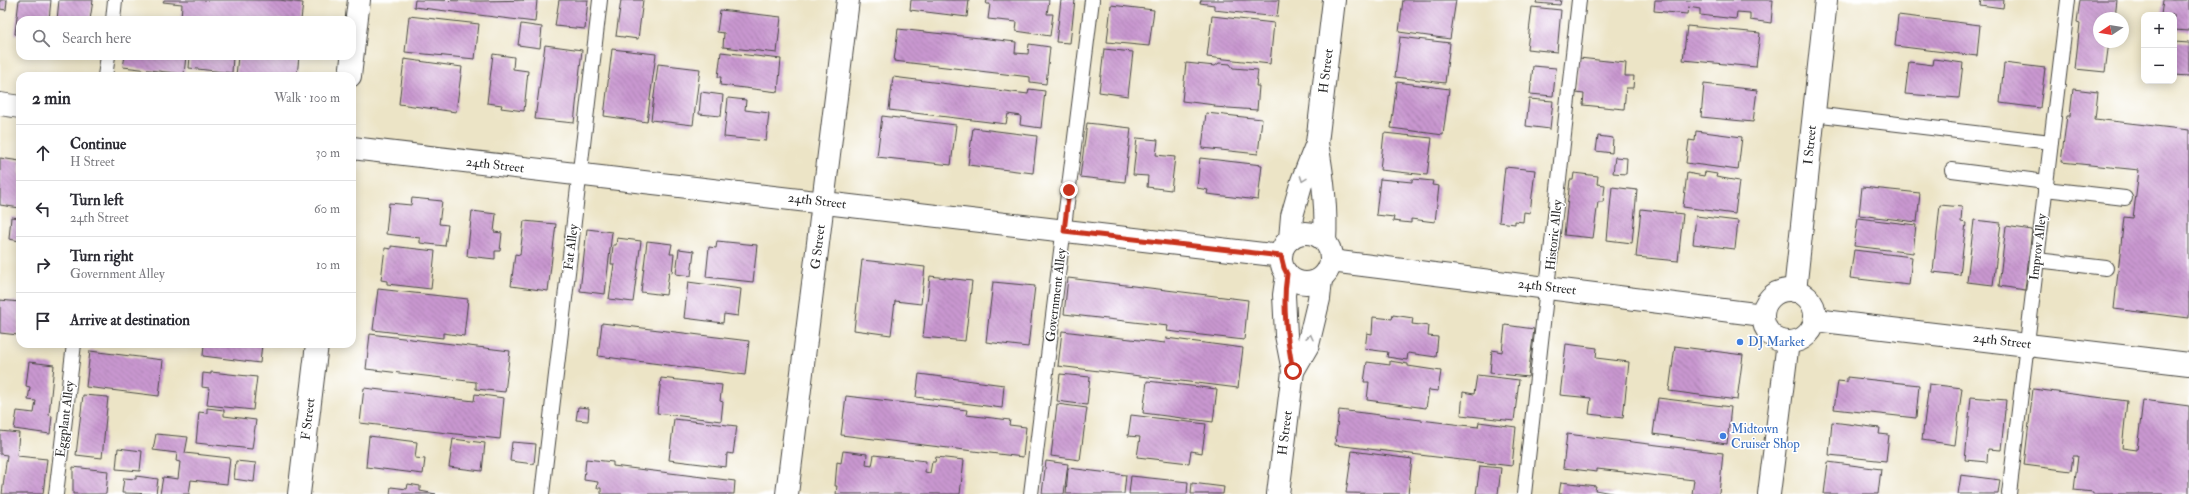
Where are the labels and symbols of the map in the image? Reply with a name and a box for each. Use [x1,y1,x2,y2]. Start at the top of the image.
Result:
north arrow [2093,12,2129,48]
street label: H Street [1315,48,1337,94]
street label: I Street [1800,125,1820,165]
street label: 24th Street [465,153,525,177]
one-way arrow [1299,175,1308,182]
route end [1060,181,1078,199]
street label: 24th Street [787,189,847,213]
street label: Historic Alley [1542,198,1567,271]
street label: Improv Alley [2026,212,2051,281]
street label: Fat Alley [560,223,583,271]
street label: G Street [807,224,829,270]
street label: Government Alley [1042,247,1071,343]
street label: 24th Street [1517,275,1577,299]
street label: 24th Street [1972,329,2032,353]
one-way arrow [1305,333,1313,340]
place label: DJ Market [1748,334,1805,350]
marker: DJ Market [1735,337,1745,347]
route start [1284,362,1302,380]
street label: Eggplant Alley [52,380,79,458]
street label: F Street [297,397,319,441]
street label: H Street [1274,410,1296,456]
place label: Midtown Cruiser Shop [1731,421,1800,453]
marker: Midtown Cruiser Shop [1718,431,1728,441]

